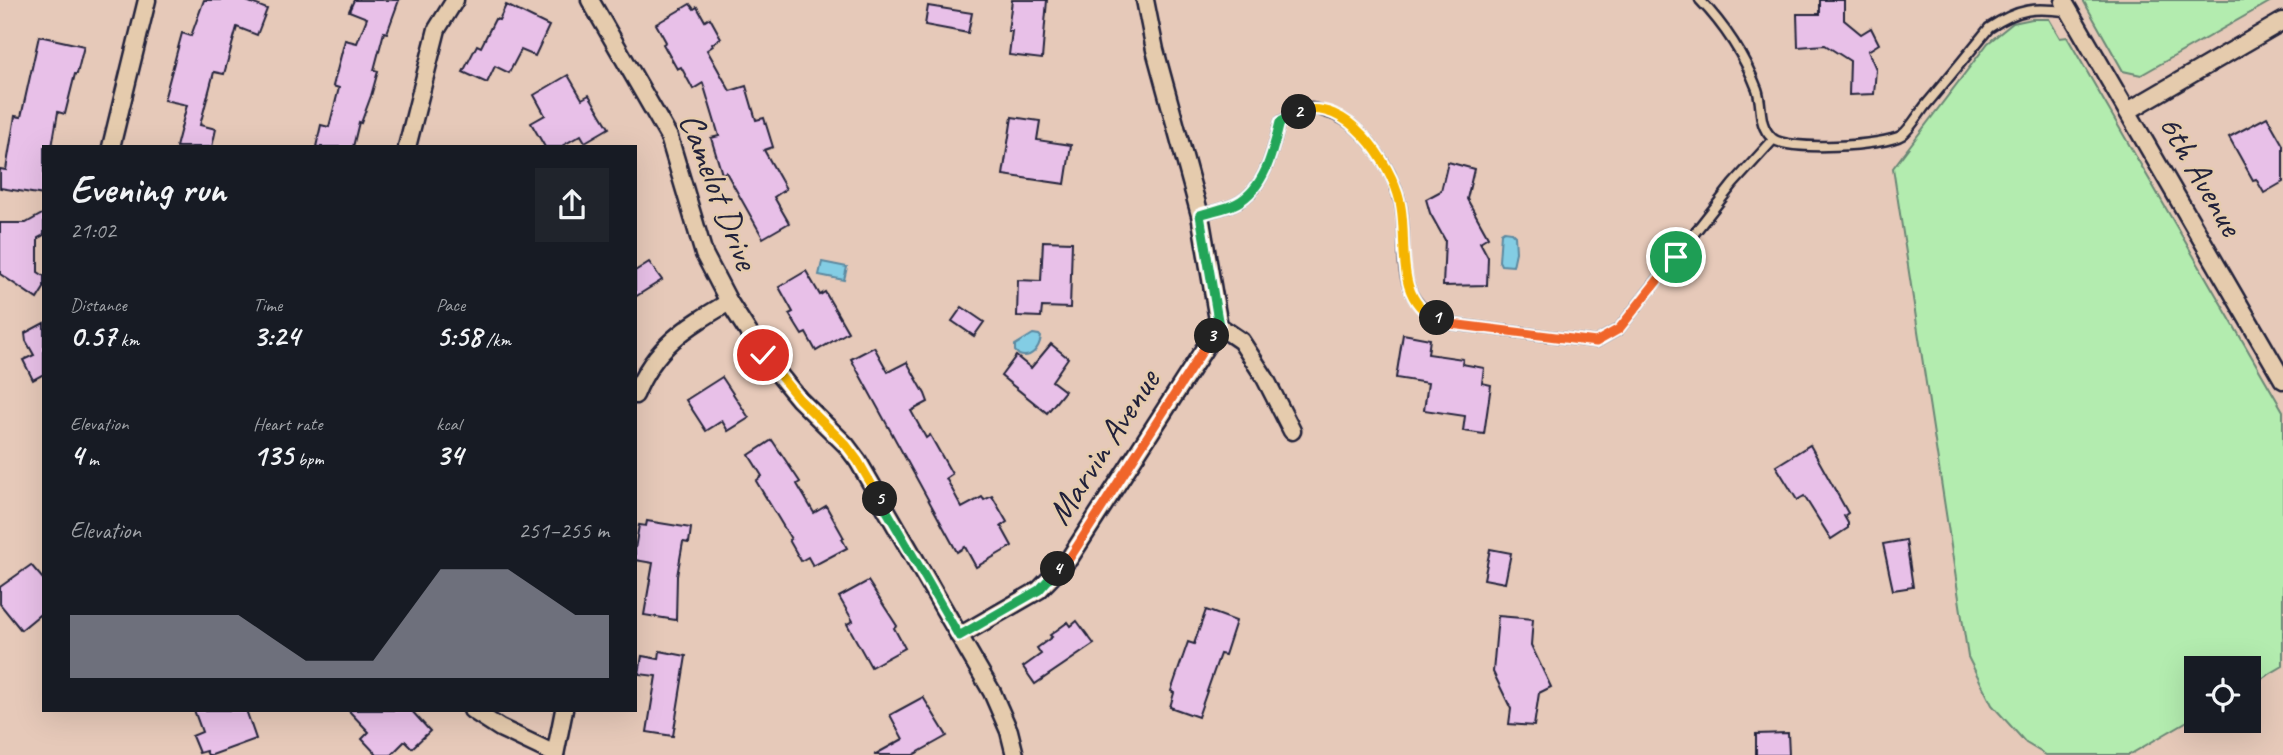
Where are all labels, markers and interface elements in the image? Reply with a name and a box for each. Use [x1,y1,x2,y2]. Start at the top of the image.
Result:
pin: 2 [1282,94,1316,130]
text: 2 [1294,99,1303,123]
street label: Camelot Drive [669,106,770,278]
street label: 6th Avenue [2148,106,2255,246]
text: Evening run [70,166,226,213]
button: share [535,168,609,242]
text: 21:02 [70,216,116,245]
pin [1646,227,1706,287]
icon: arrive [1657,238,1695,276]
text: Distance [70,293,127,317]
text: Time [253,293,282,317]
text: Pace [436,293,465,317]
pin: 1 [1420,300,1454,336]
text: 1 [1432,305,1441,329]
text: 0.57 [70,317,116,355]
text: 3:24 [253,317,299,355]
text: 5:58 [436,317,481,355]
pin: 3 [1194,318,1230,354]
text: 3 [1207,323,1216,347]
pin [733,325,793,385]
text: km [116,328,139,352]
text: /km [481,328,511,352]
icon: check [744,336,782,374]
street label: Marvin Avenue [1036,359,1171,533]
text: Elevation [70,412,128,436]
text: Heart rate [253,412,322,436]
text: kcal [436,412,461,436]
text: 4 [70,436,84,474]
text: 135 [253,436,293,474]
text: 34 [436,436,463,474]
text: m [84,447,99,471]
text: bpm [293,447,324,471]
pin: 5 [862,482,898,516]
text: 5 [875,486,884,510]
text: Elevation [70,516,141,545]
text: 251–255 m [518,516,609,545]
pin: 4 [1040,552,1076,586]
text: 4 [1053,556,1062,580]
map controls [2184,656,2261,733]
button: locate [2184,656,2261,733]

